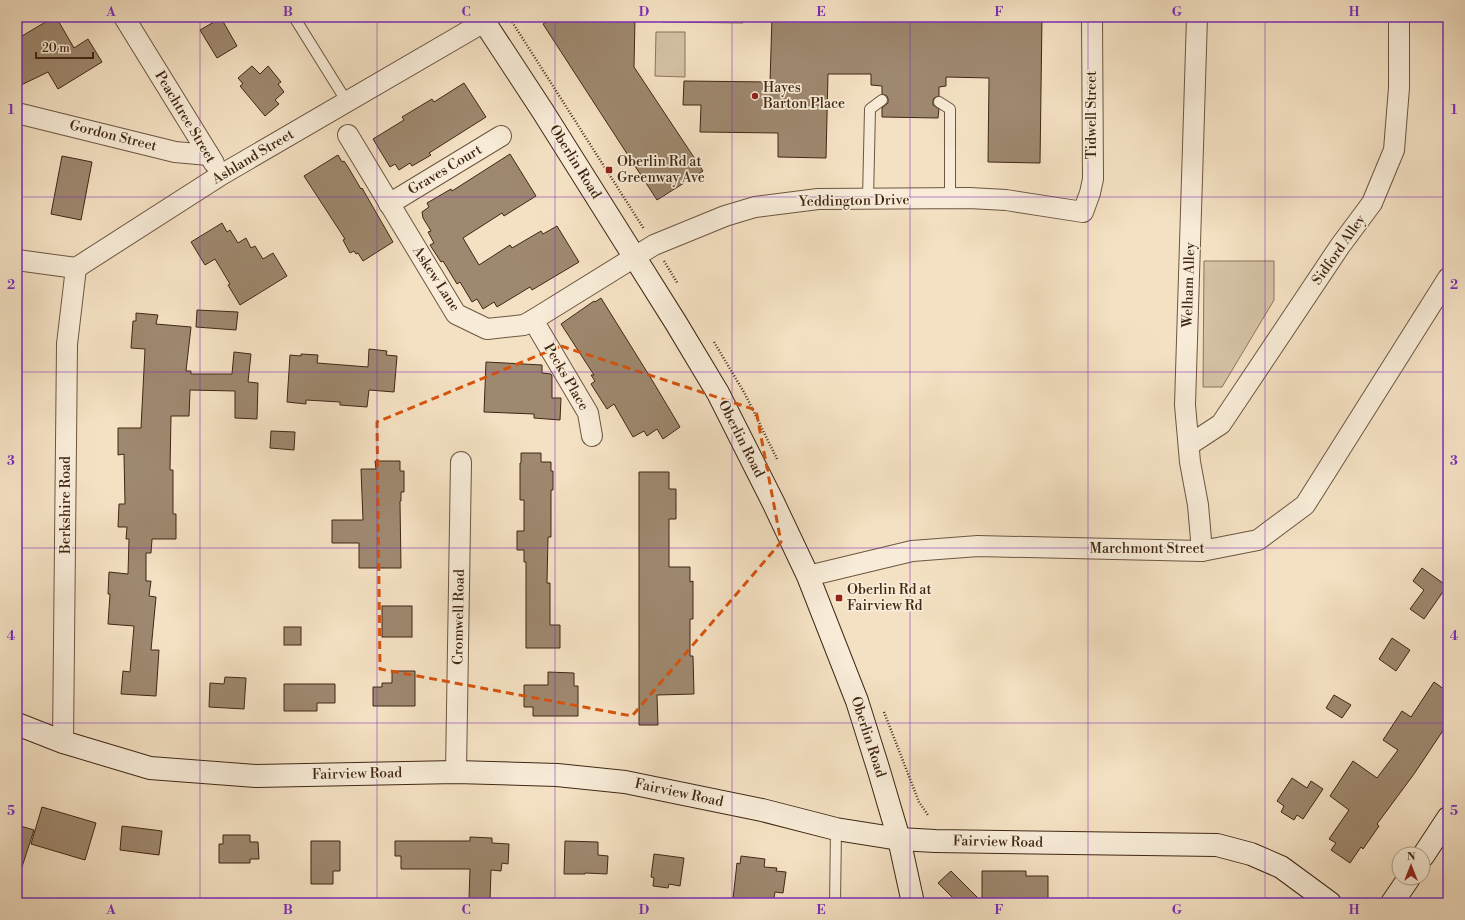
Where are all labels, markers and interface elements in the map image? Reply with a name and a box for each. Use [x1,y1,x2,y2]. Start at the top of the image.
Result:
text: A [105,4,116,20]
text: B [283,4,293,20]
text: C [461,4,471,20]
text: D [639,4,649,20]
text: E [816,4,826,20]
text: F [994,4,1004,20]
text: G [1172,4,1183,20]
text: H [1349,4,1360,20]
scale bar [36,34,93,60]
text: 20 m [42,41,70,56]
street label: Peachtree Street [150,68,220,166]
street label: Tidwell Street [1083,71,1101,159]
place label: Hayes Barton Place [762,79,845,113]
marker: Hayes Barton Place [750,91,760,101]
text: 1 [8,102,15,118]
text: 1 [1451,102,1458,118]
street label: Gordon Street [68,116,158,156]
street label: Oberlin Road [545,121,605,203]
street label: Ashland Street [208,125,297,189]
street label: Graves Court [405,141,485,199]
place label: Oberlin Rd at Greenway Ave [617,153,705,187]
marker: Oberlin Rd at Greenway Ave [604,165,614,175]
street label: Yeddington Drive [797,191,910,211]
street label: Sidford Alley [1308,211,1370,289]
street label: Askew Lane [408,242,464,315]
street label: Welham Alley [1178,242,1199,329]
text: 2 [7,277,15,293]
text: 2 [1450,277,1458,293]
street label: Pecks Place [540,340,592,414]
street label: Oberlin Road [714,397,768,481]
text: 3 [7,453,15,469]
text: 3 [1450,453,1458,469]
street label: Berkshire Road [57,456,75,555]
street label: Marchmont Street [1090,540,1205,558]
street label: Cromwell Road [449,569,469,665]
place label: Oberlin Rd at Fairview Rd [847,581,931,615]
marker: Oberlin Rd at Fairview Rd [834,593,844,603]
text: 4 [7,628,16,644]
text: 4 [1450,628,1459,644]
street label: Oberlin Road [846,694,890,780]
street label: Fairview Road [312,764,402,784]
street label: Fairview Road [633,775,725,811]
text: 5 [7,803,15,819]
text: 5 [1450,803,1458,819]
street label: Fairview Road [953,832,1043,852]
north arrow [1391,846,1431,886]
text: N [1407,850,1416,864]
text: A [105,902,116,918]
text: B [283,902,293,918]
text: C [461,902,471,918]
text: D [639,902,649,918]
text: E [816,902,826,918]
text: F [994,902,1004,918]
text: G [1172,902,1183,918]
text: H [1349,902,1360,918]

